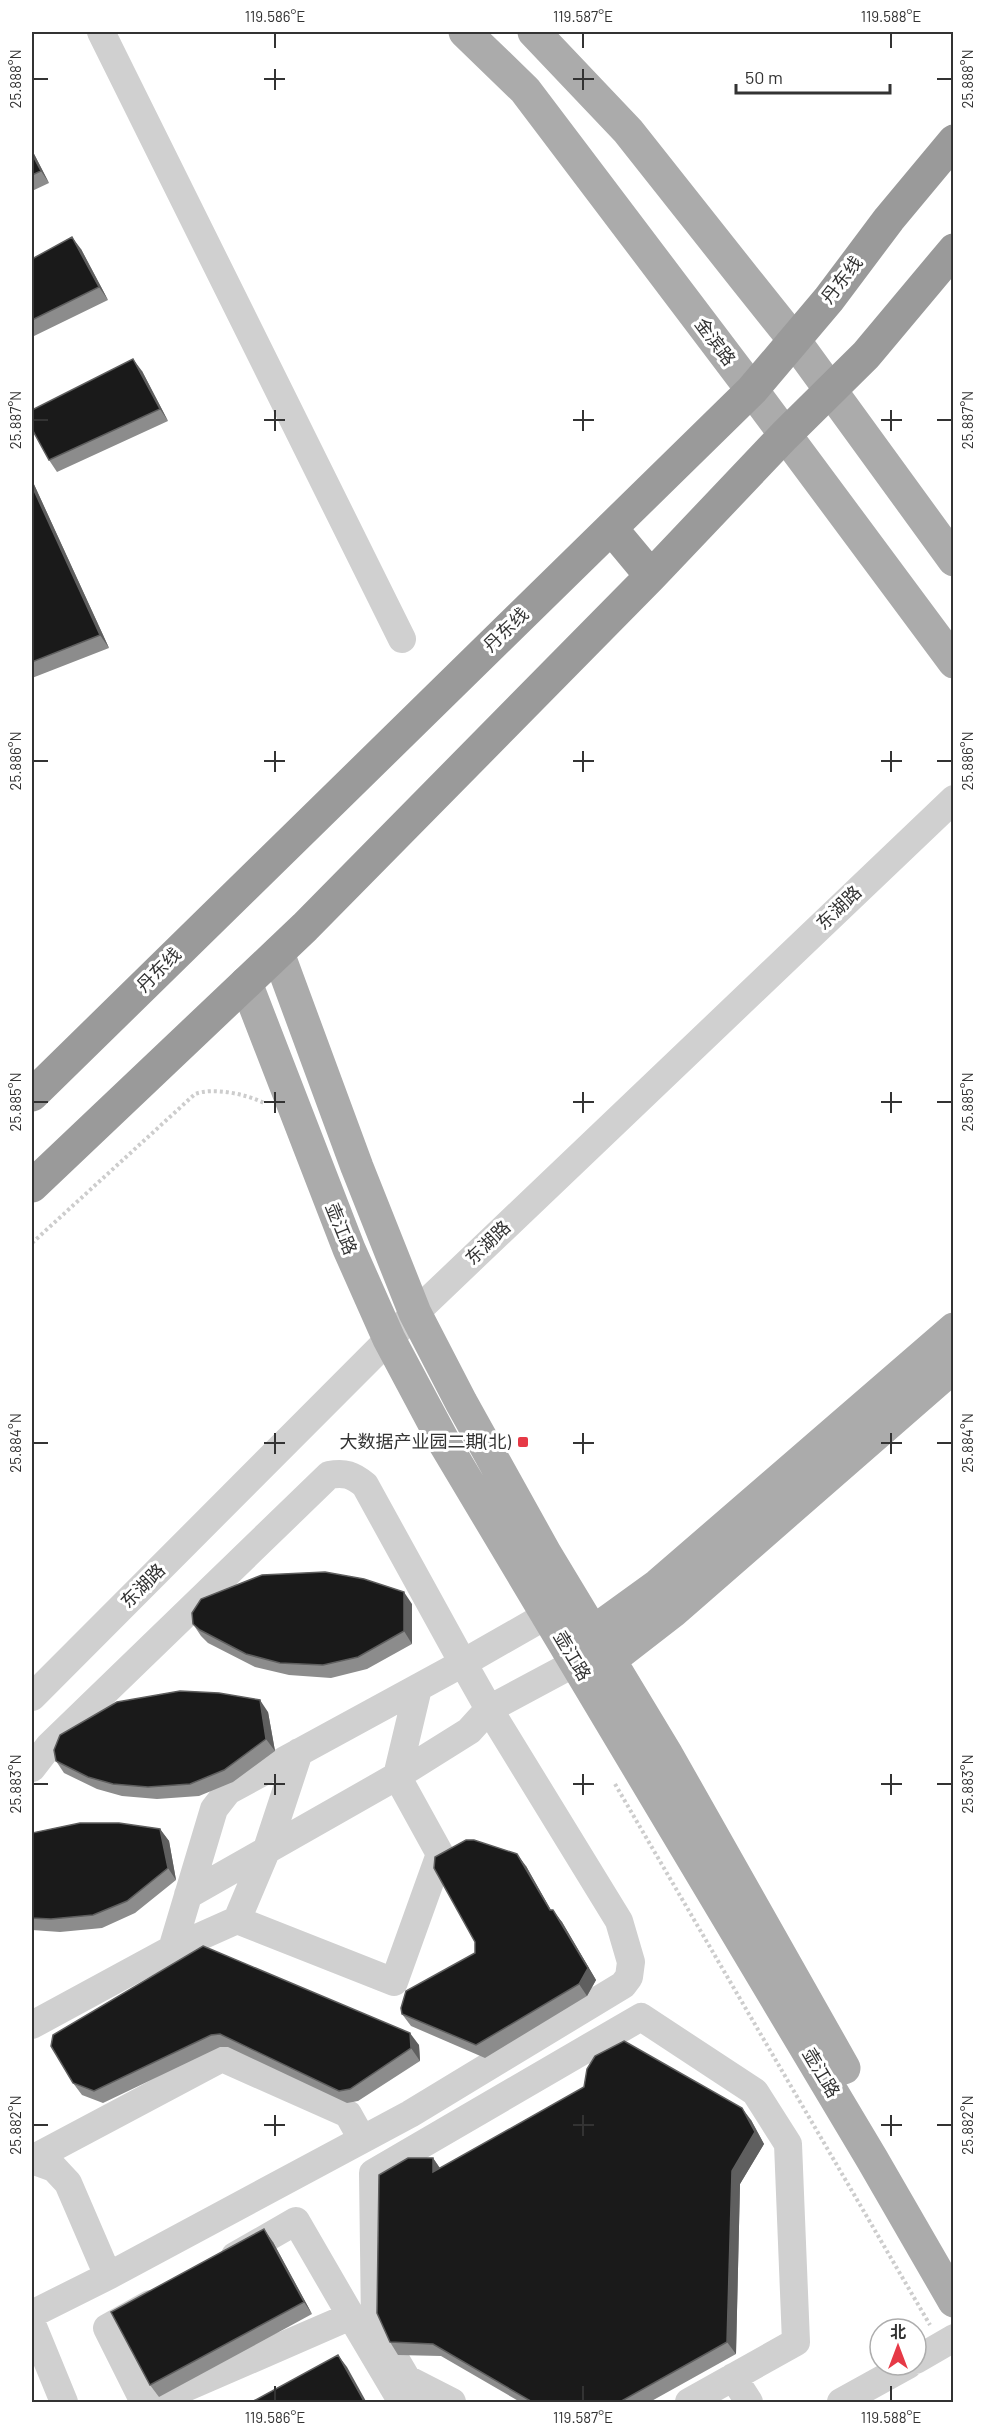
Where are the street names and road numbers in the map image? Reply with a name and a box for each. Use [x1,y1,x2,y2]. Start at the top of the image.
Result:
street label: 丹东线 [816,251,867,307]
street label: 金滨路 [691,313,741,370]
street label: 丹东线 [478,603,532,656]
street label: 东湖路 [811,881,865,934]
street label: 丹东线 [131,942,185,996]
street label: 壶江路 [322,1199,362,1258]
street label: 东湖路 [460,1216,514,1269]
street label: 东湖路 [115,1558,169,1612]
street label: 壶江路 [550,1627,596,1684]
street label: 壶江路 [799,2044,845,2101]

